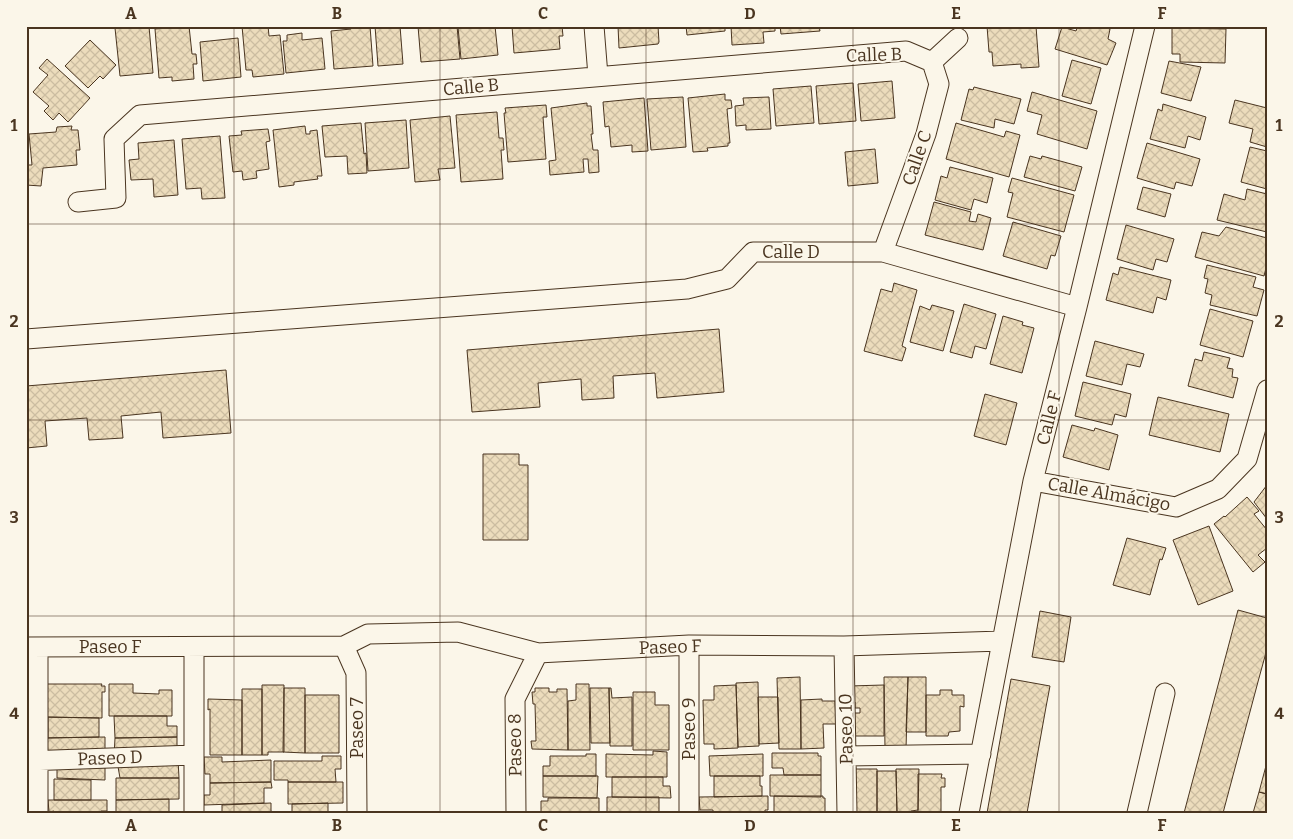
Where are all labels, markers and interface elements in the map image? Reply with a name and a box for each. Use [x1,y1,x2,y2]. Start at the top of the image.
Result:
text: A [125,4,137,23]
text: B [332,4,342,23]
text: C [538,4,548,23]
text: D [744,4,756,23]
text: E [951,4,961,23]
text: F [1158,4,1167,23]
street label: Calle B [845,43,903,67]
street label: Calle B [442,74,500,100]
text: 1 [11,116,18,135]
text: 1 [1276,116,1283,135]
street label: Calle C [897,128,937,188]
street label: Calle D [762,241,820,263]
text: 2 [9,312,19,331]
text: 2 [1274,312,1284,331]
street label: Calle F [1032,389,1066,447]
street label: Calle Almácigo [1046,472,1172,516]
text: 3 [9,508,19,527]
text: 3 [1274,508,1284,527]
street label: Paseo F [638,635,702,659]
street label: Paseo F [79,636,141,658]
street label: Paseo 10 [834,693,858,765]
street label: Paseo 7 [346,697,368,759]
street label: Paseo 9 [678,697,700,761]
text: 4 [9,704,19,723]
text: 4 [1274,704,1284,723]
street label: Paseo 8 [503,713,527,777]
street label: Paseo D [77,746,143,770]
text: A [125,816,137,835]
text: B [332,816,342,835]
text: C [538,816,548,835]
text: D [744,816,756,835]
text: E [951,816,961,835]
text: F [1158,816,1167,835]

